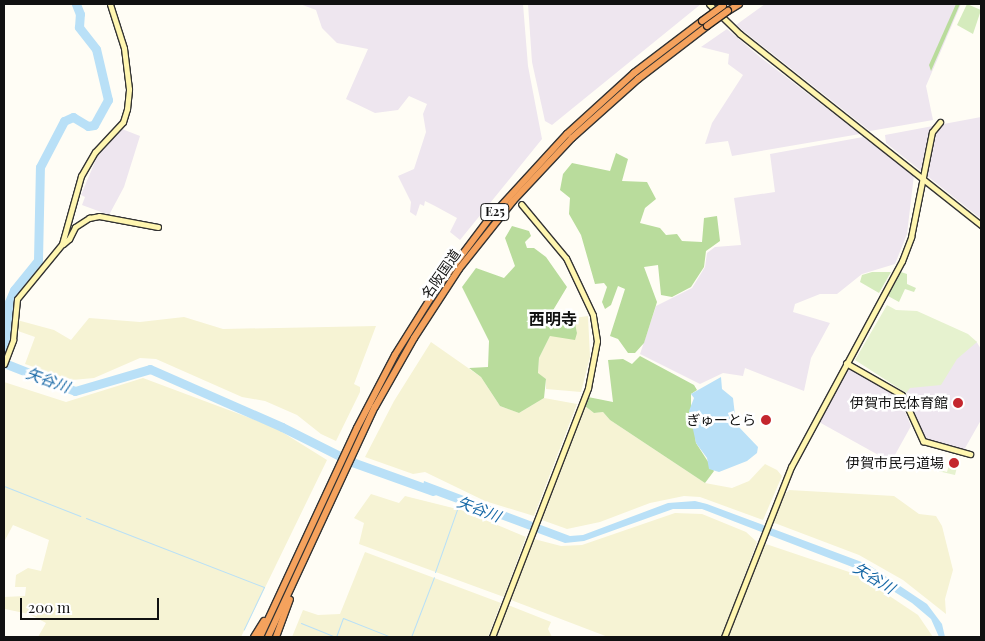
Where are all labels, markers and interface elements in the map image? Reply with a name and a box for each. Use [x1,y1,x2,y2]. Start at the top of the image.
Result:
road number: E25 [480,202,510,222]
street label: 名阪国道 [418,246,464,302]
district label: 西明寺 [529,309,577,329]
water label: 矢谷川 [24,364,72,396]
place label: 伊賀市民体育館 [850,395,948,411]
marker: 伊賀市民体育館 [952,397,964,409]
place label: ぎゅーとら [686,412,756,428]
marker: ぎゅーとら [760,414,772,426]
place label: 伊賀市民弓道場 [846,455,944,471]
marker: 伊賀市民弓道場 [948,457,960,469]
water label: 矢谷川 [455,493,503,525]
water label: 矢谷川 [850,559,898,597]
scale bar [22,588,161,620]
text: 200 m [28,597,70,617]

